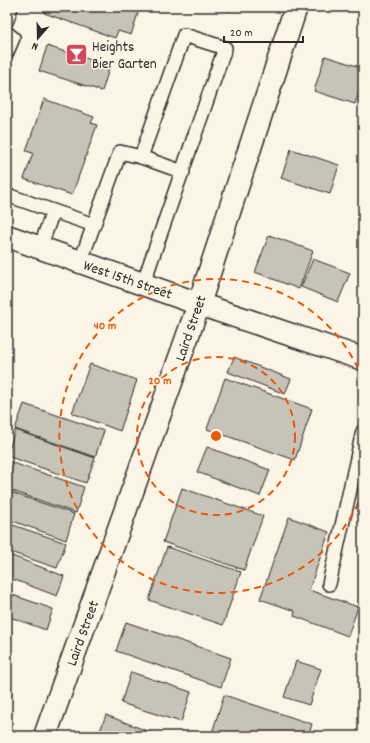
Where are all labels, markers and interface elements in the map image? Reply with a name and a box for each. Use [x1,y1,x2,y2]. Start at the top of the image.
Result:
north arrow [18,18,58,58]
scale bar [224,18,303,44]
text: 20 m [230,25,253,42]
text: N [29,37,41,54]
place label: Heights Bier Garten [92,37,157,76]
bar icon: Heights Bier Garten [63,42,89,68]
street label: West 15th Street [80,255,175,307]
street label: Laird Street [170,292,214,365]
text: 40 m [94,318,116,335]
text: 20 m [149,373,171,390]
centre of rings [209,429,223,443]
street label: Laird Street [62,597,106,670]

